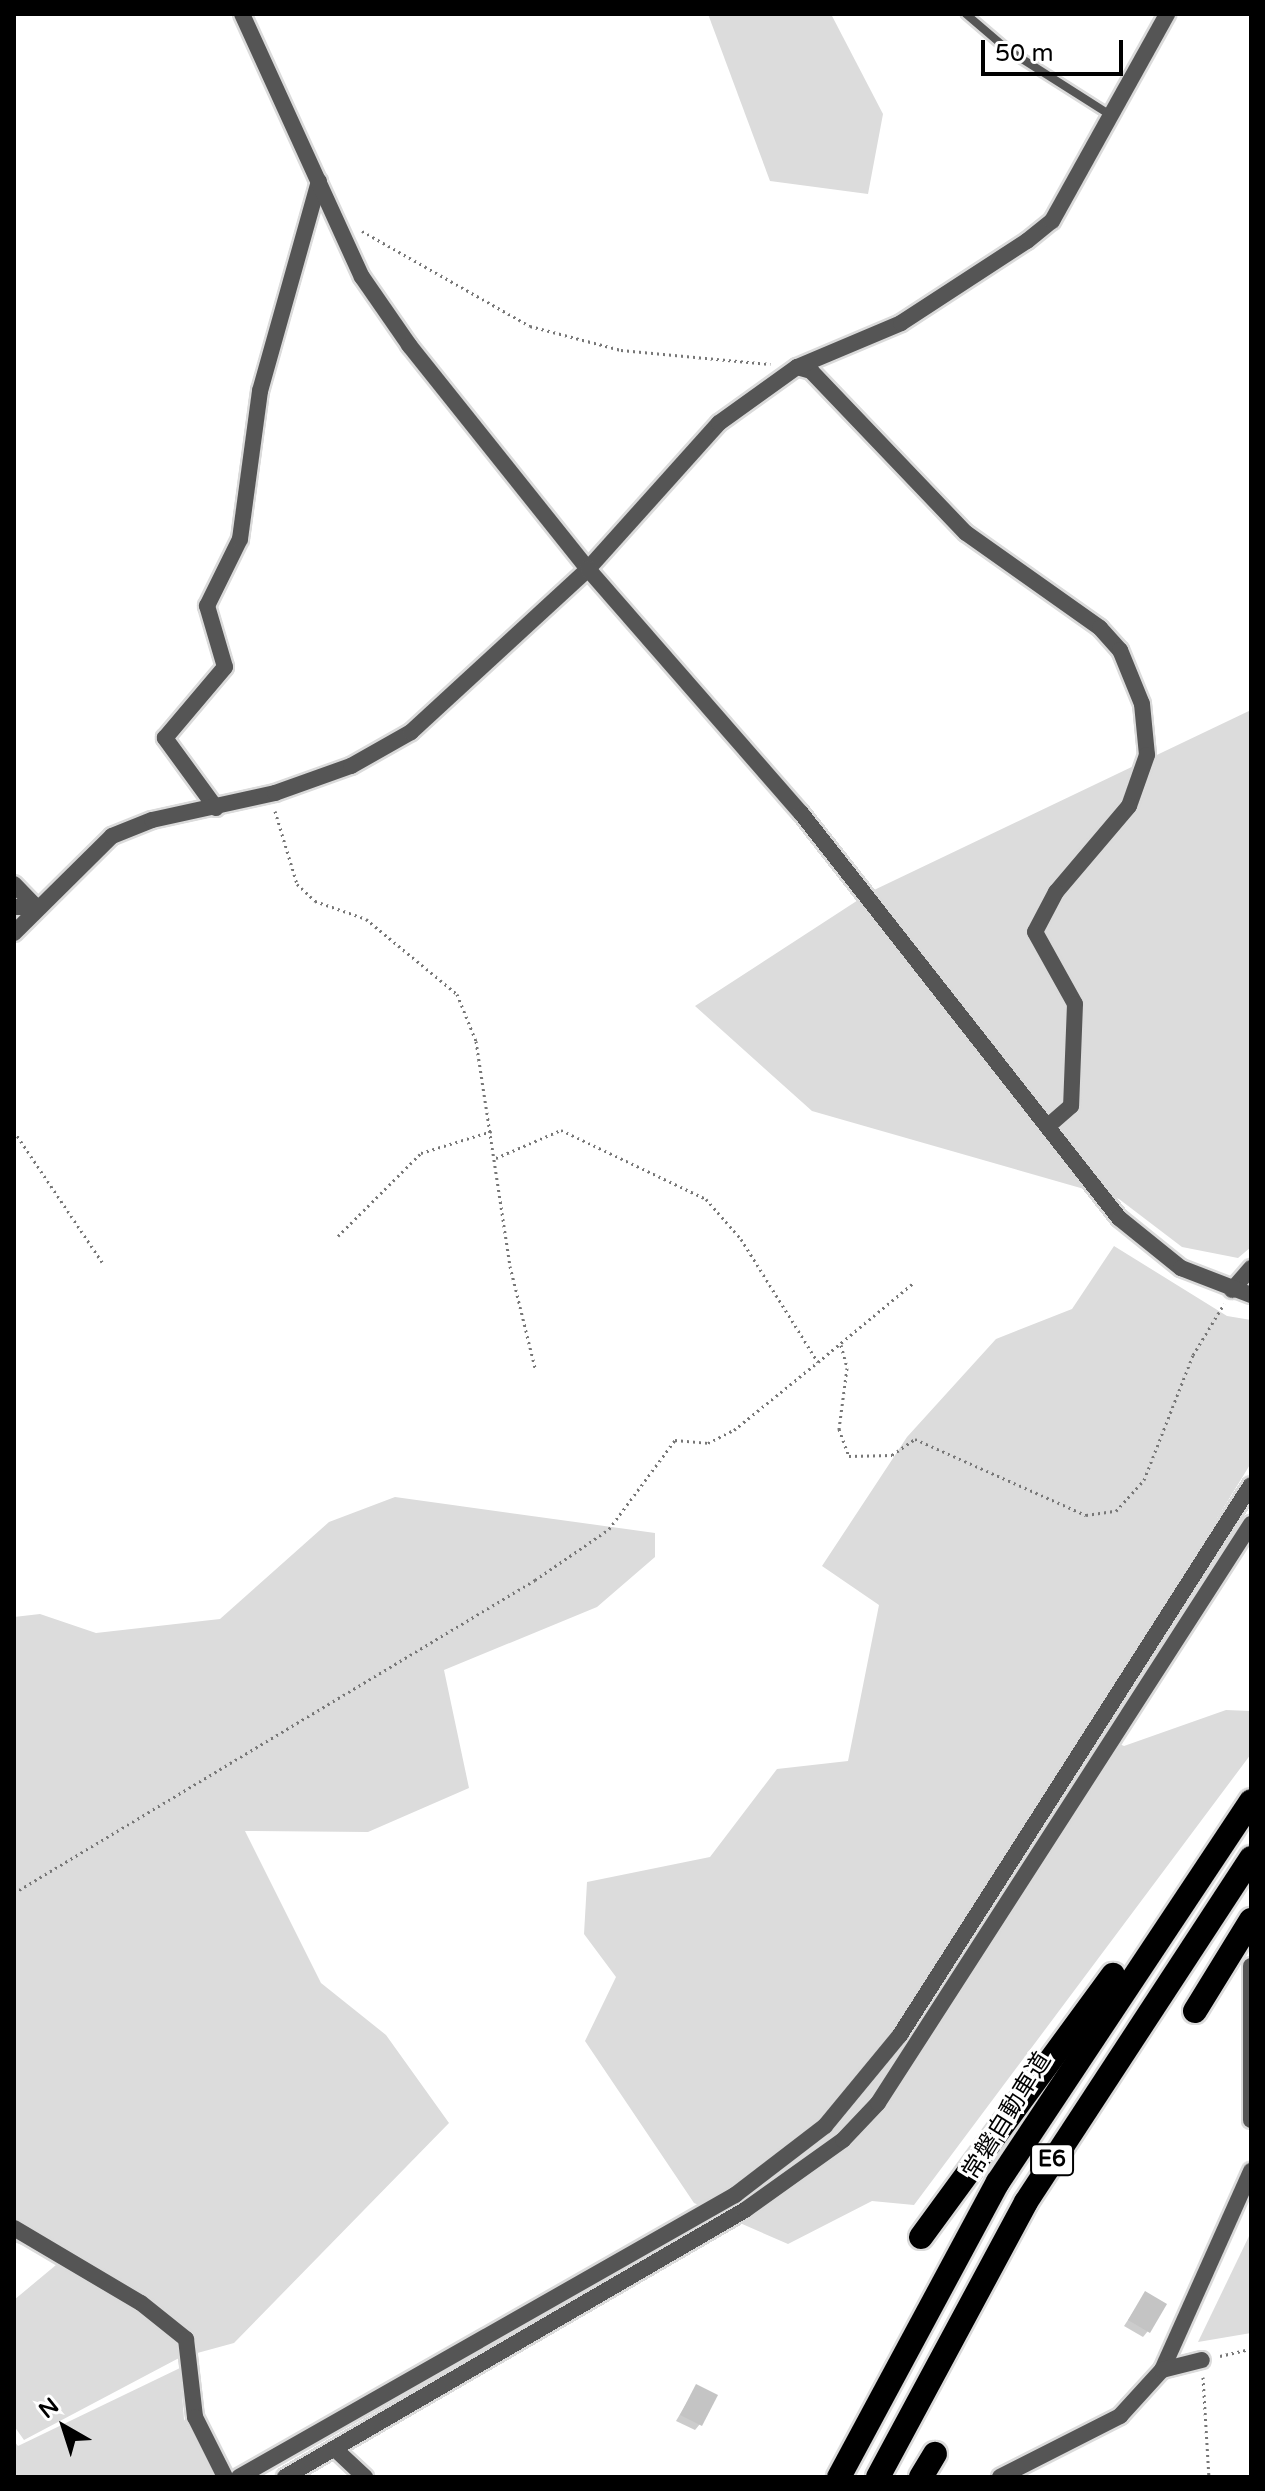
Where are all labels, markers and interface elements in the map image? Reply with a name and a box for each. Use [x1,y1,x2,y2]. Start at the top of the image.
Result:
scale bar [985,24,1127,74]
text: 50 m [995,39,1053,68]
street label: 常磐自動車道 [957,2047,1057,2185]
road number: E6 [1030,2142,1074,2178]
north arrow [24,2387,104,2467]
text: N [34,2393,64,2424]

